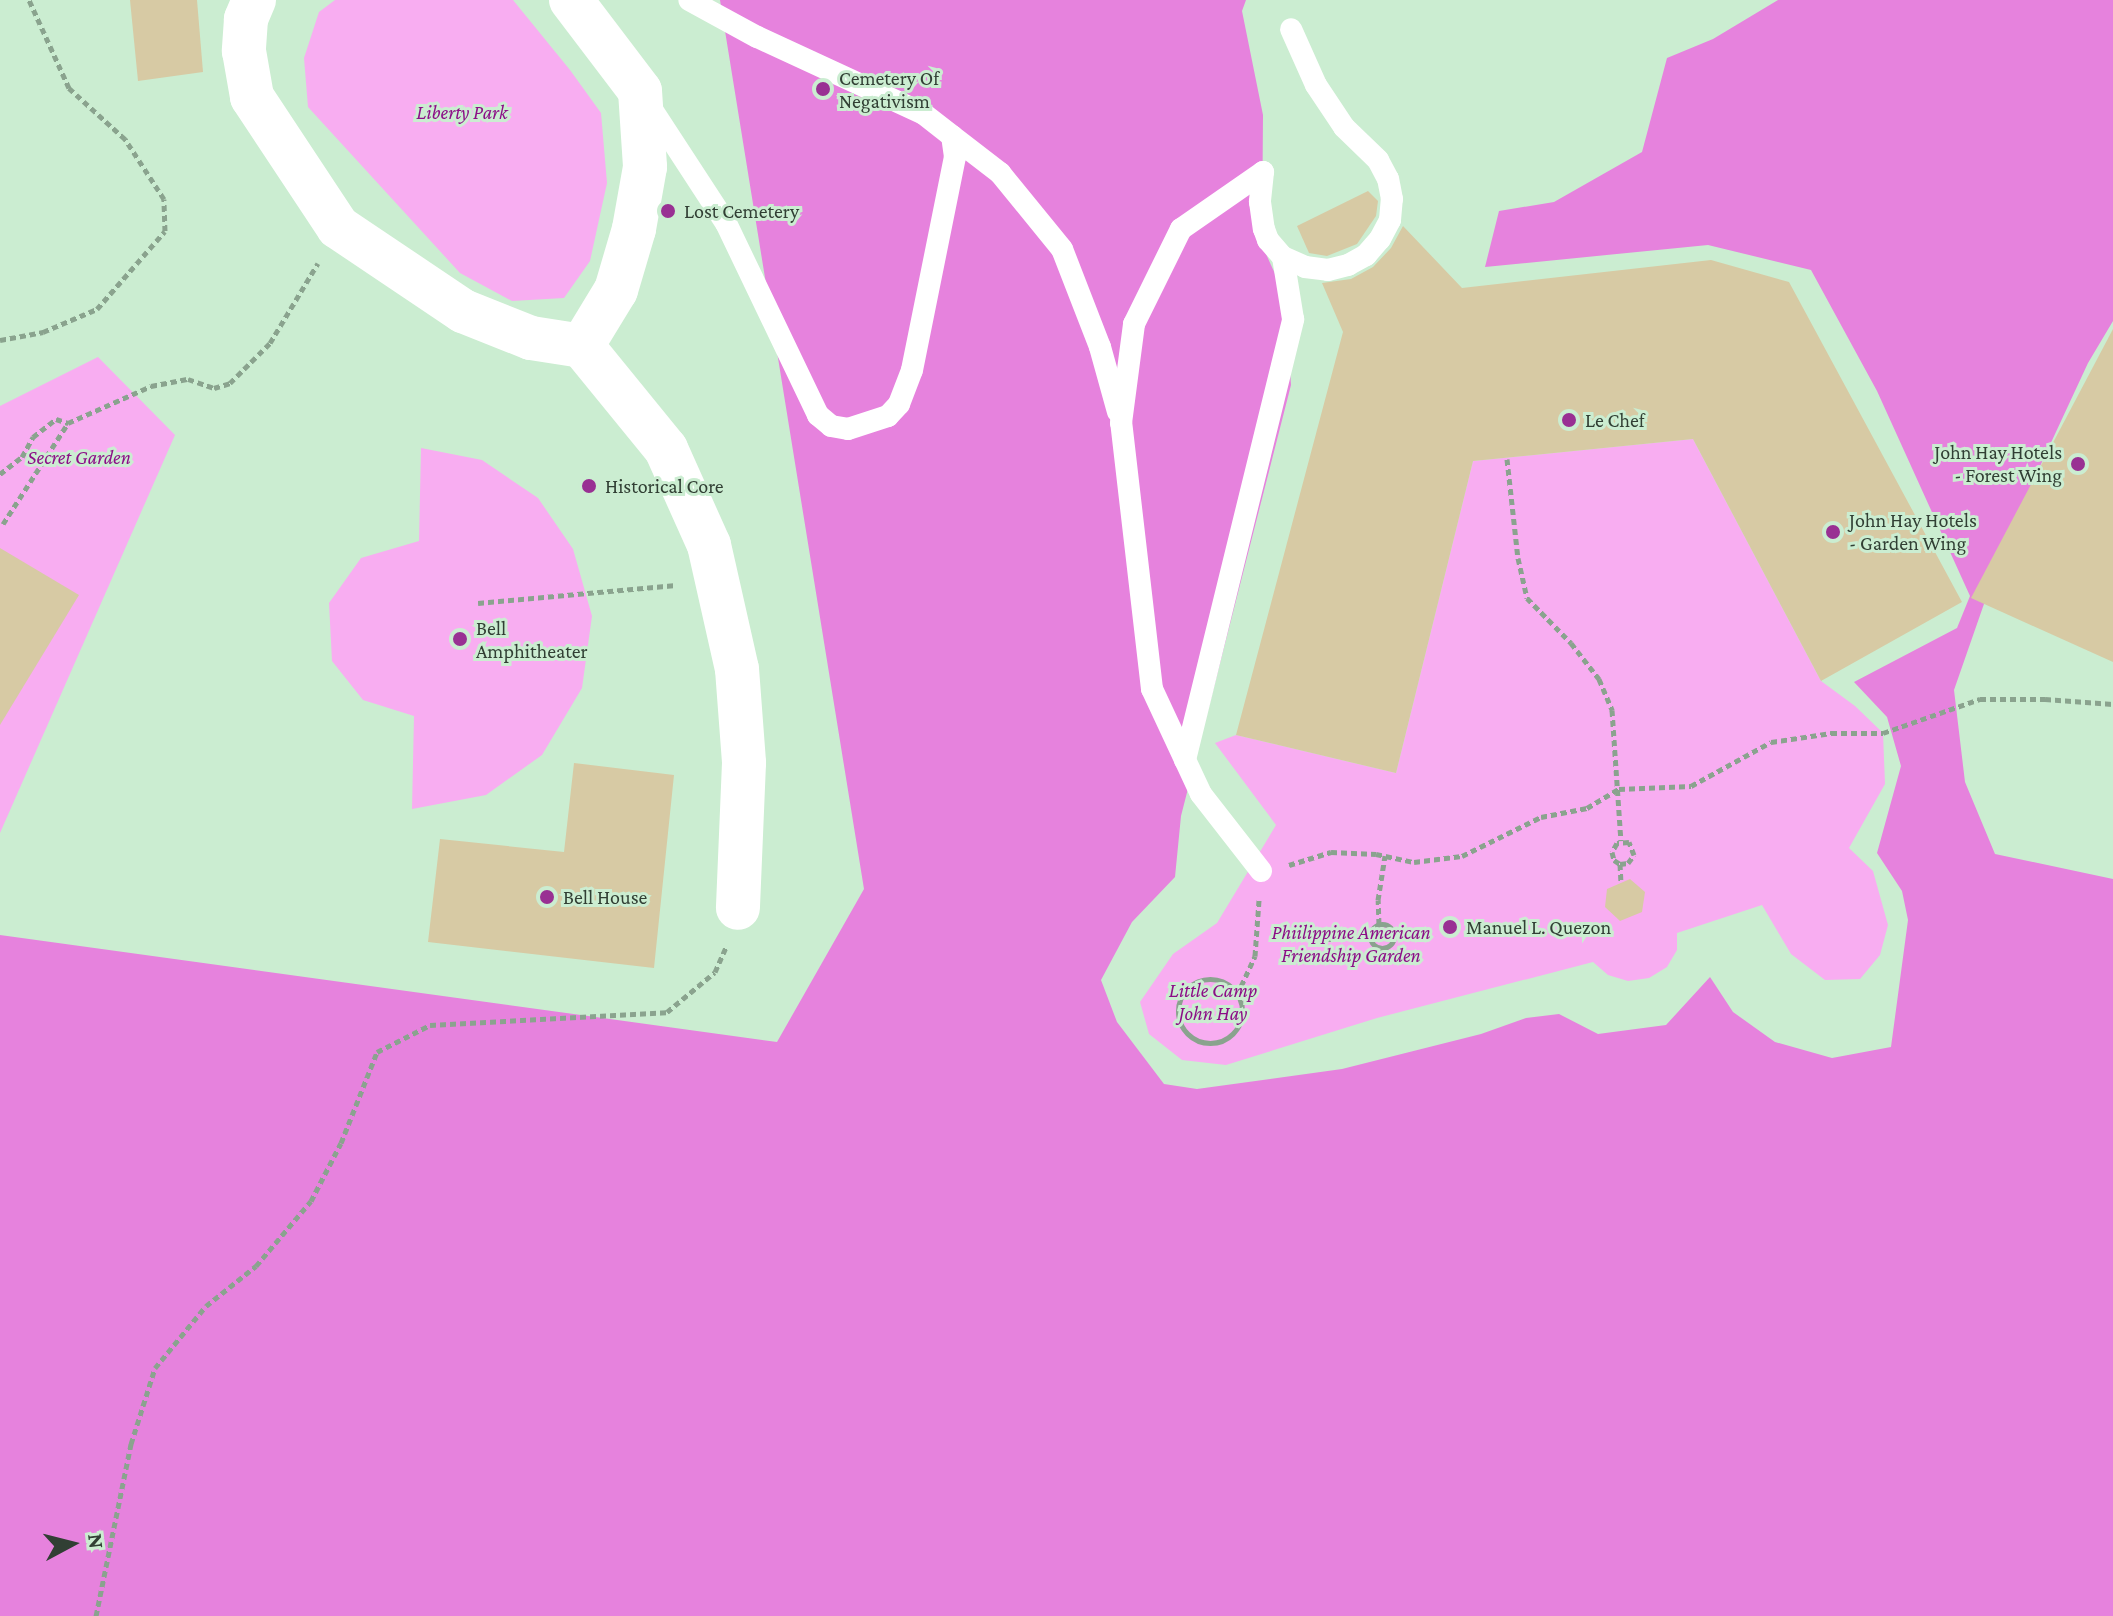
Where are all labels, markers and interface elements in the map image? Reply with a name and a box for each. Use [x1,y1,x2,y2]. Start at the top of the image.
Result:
place label: Cemetery Of Negativism [839,66,939,113]
marker: Cemetery Of Negativism [814,80,832,98]
park label: Liberty Park [416,100,508,124]
place label: Lost Cemetery [684,199,799,223]
marker: Lost Cemetery [659,202,677,220]
place label: Le Chef [1585,408,1645,432]
marker: Le Chef [1560,411,1578,429]
place label: John Hay Hotels - Forest Wing [1934,440,2062,487]
park label: Secret Garden [27,445,131,469]
marker: John Hay Hotels - Forest Wing [2069,455,2087,473]
place label: Historical Core [605,474,724,498]
marker: Historical Core [580,477,598,495]
place label: John Hay Hotels - Garden Wing [1849,508,1977,555]
marker: John Hay Hotels - Garden Wing [1824,523,1842,541]
place label: Bell Amphitheater [476,616,588,663]
marker: Bell Amphitheater [451,630,469,648]
place label: Bell House [563,885,647,909]
marker: Bell House [538,888,556,906]
place label: Manuel L. Quezon [1466,915,1611,939]
marker: Manuel L. Quezon [1441,918,1459,936]
park label: Phiilippine American Friendship Garden [1271,921,1431,968]
park label: Little Camp John Hay [1169,979,1257,1026]
north arrow [32,1504,112,1584]
text: N [83,1532,110,1550]

